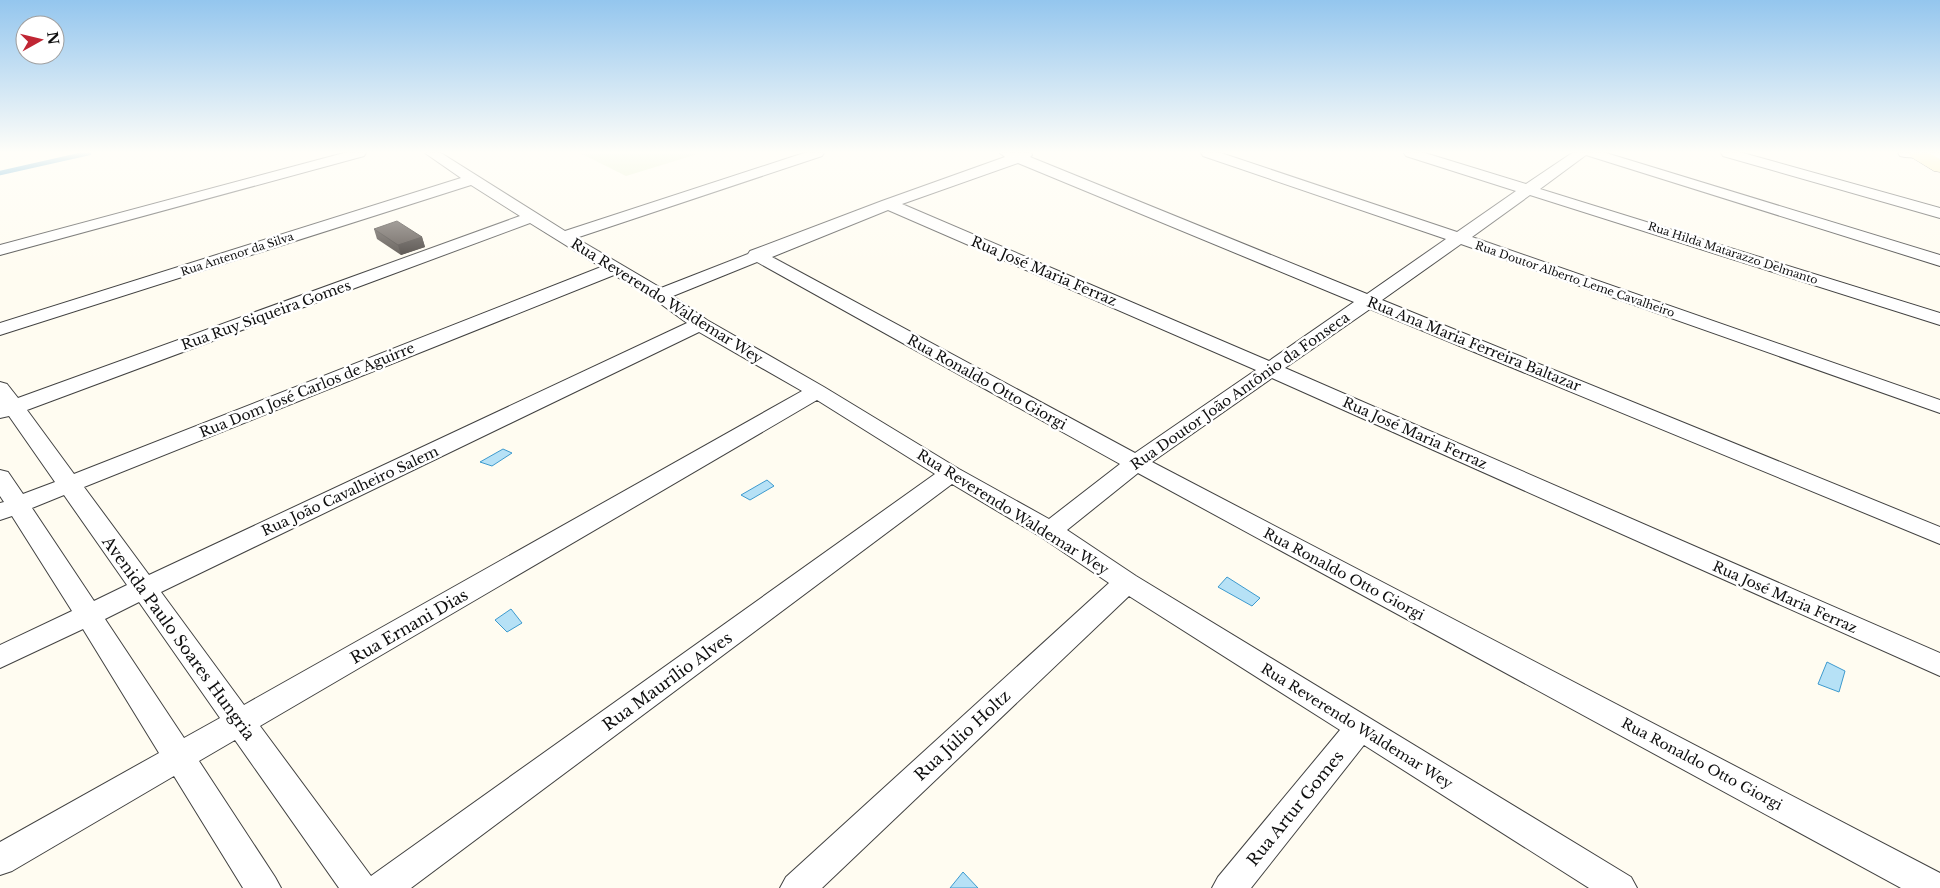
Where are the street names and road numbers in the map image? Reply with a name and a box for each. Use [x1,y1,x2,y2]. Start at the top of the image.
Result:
street label: Rua Hilda Matarazzo Delmanto [1646,219,1820,287]
street label: Rua Antenor da Silva [179,229,296,279]
street label: Rua José Maria Ferraz [968,232,1120,310]
street label: Rua Reverendo Waldemar Wey [568,234,766,368]
street label: Rua Doutor Alberto Leme Cavalheiro [1473,238,1677,320]
street label: Rua Ruy Siqueira Gomes [179,276,353,354]
street label: Rua Ana Maria Ferreira Baltazar [1364,293,1584,395]
street label: Rua Doutor João Antônio da Fonseca [1127,308,1353,474]
street label: Rua Ronaldo Otto Giorgi [904,331,1070,434]
street label: Rua Dom José Carlos de Aguirre [197,338,417,442]
street label: Rua José Maria Ferraz [1340,393,1490,473]
street label: Rua João Cavalheiro Salem [259,442,441,540]
street label: Rua Reverendo Waldemar Wey [914,445,1112,579]
street label: Rua Ronaldo Otto Giorgi [1260,524,1428,624]
street label: Avenida Paulo Soares Hungria [98,531,260,744]
street label: Rua José Maria Ferraz [1710,557,1860,637]
street label: Rua Ernani Dias [347,584,471,668]
street label: Rua Maurílio Alves [598,627,736,735]
street label: Rua Reverendo Waldemar Wey [1258,659,1456,793]
street label: Rua Júlio Holtz [910,685,1014,785]
street label: Rua Ronaldo Otto Giorgi [1618,714,1786,814]
street label: Rua Artur Gomes [1242,746,1348,870]

